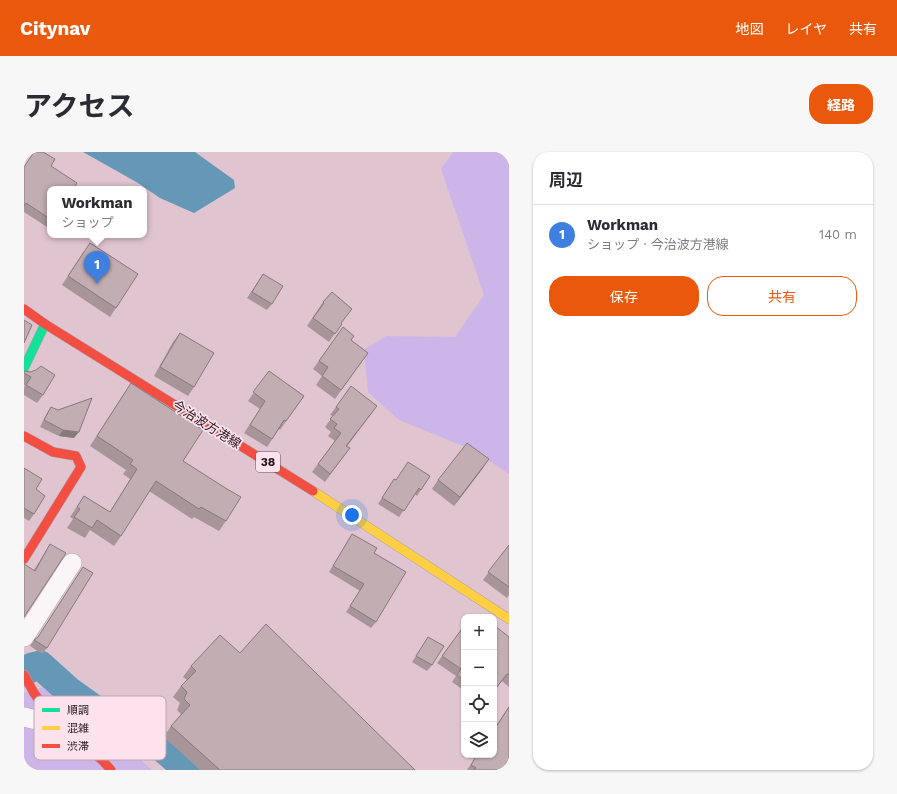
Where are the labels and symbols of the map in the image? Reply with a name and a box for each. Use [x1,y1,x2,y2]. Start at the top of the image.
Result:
pin: 1 [84,251,110,284]
street label: 今治波方港線 [170,397,244,451]
road number: 38 [256,452,280,472]
your location [342,505,362,525]
legend [34,696,166,760]
text: 順調 [67,704,89,717]
text: 混雑 [67,722,89,735]
text: 渋滞 [67,740,89,753]

